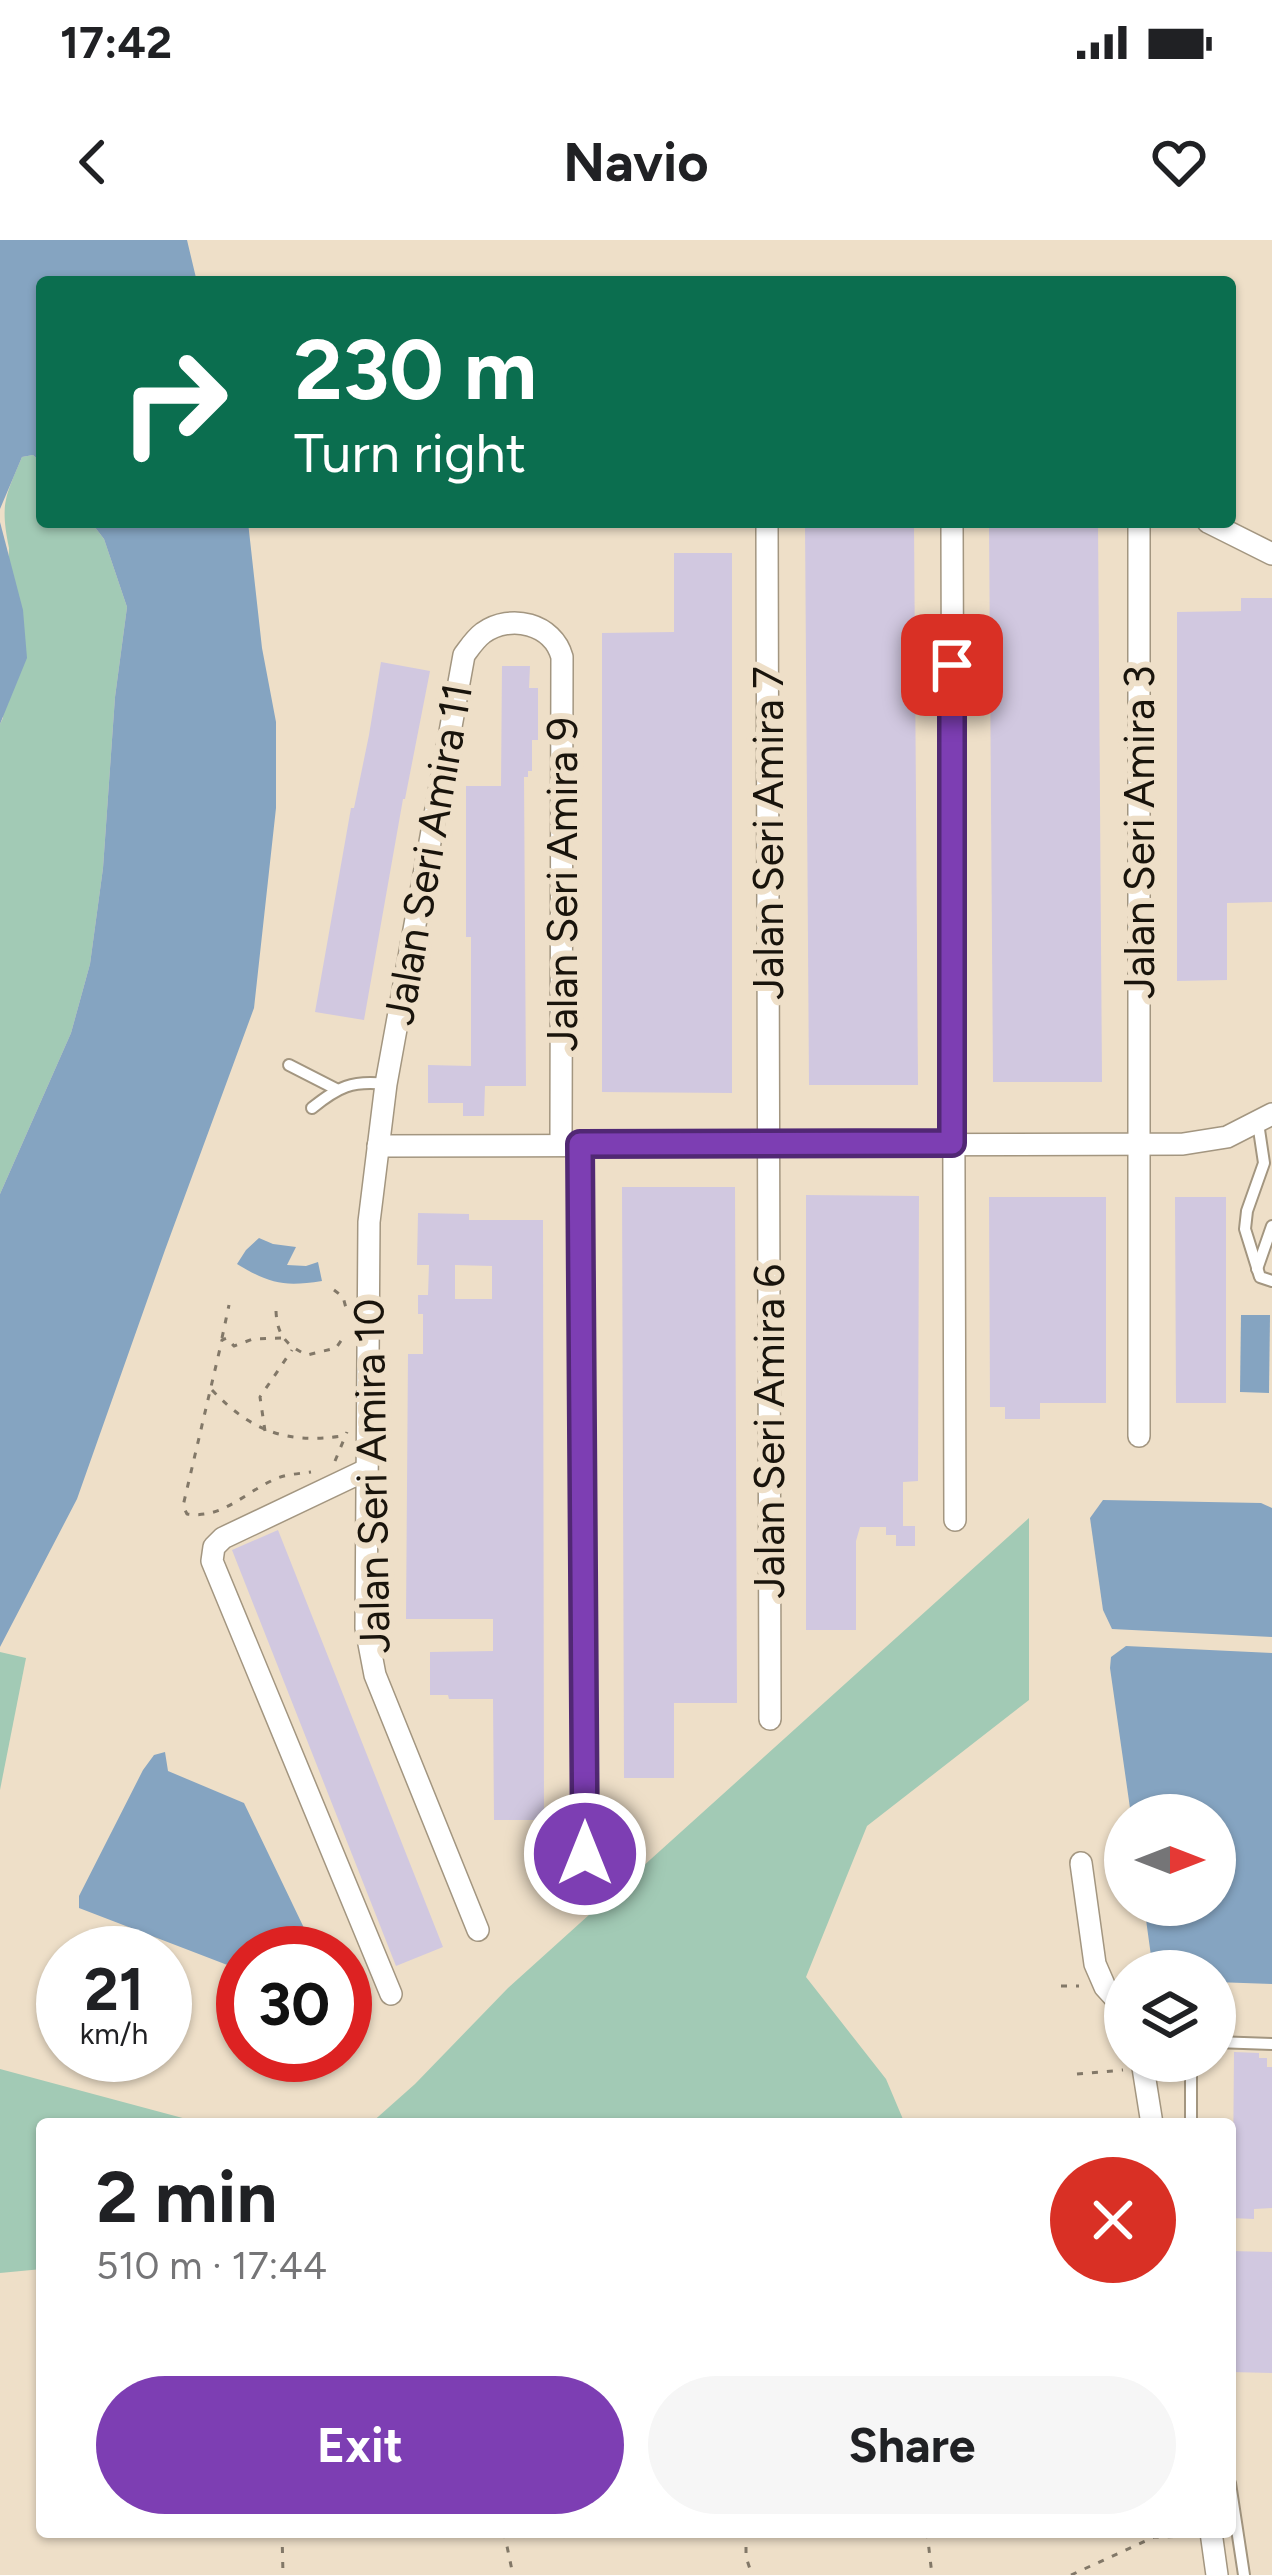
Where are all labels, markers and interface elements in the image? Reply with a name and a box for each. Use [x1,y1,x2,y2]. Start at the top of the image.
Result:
text: 17:42 [60,15,172,69]
icon: back [60,129,126,195]
icon: heart [1146,129,1212,195]
text: Navio [563,130,709,195]
text: 230 m [294,319,537,420]
icon: right [96,324,252,480]
text: Turn right [294,421,526,486]
pin [901,614,1003,716]
icon: arrive [919,632,985,698]
street label: Jalan Seri Amira 3 [1114,665,1165,999]
street label: Jalan Seri Amira 7 [743,666,794,1000]
street label: Jalan Seri Amira 11 [373,680,483,1028]
street label: Jalan Seri Amira 9 [537,717,588,1051]
street label: Jalan Seri Amira 6 [744,1264,795,1598]
street label: Jalan Seri Amira 10 [343,1298,401,1654]
position arrow [522,1791,648,1917]
north arrow [1104,1794,1236,1926]
map controls [1104,1794,1236,2082]
speed limit sign: 30 [216,1926,372,2082]
button: layers [1104,1950,1236,2082]
text: 21 [84,1953,144,2025]
text: km/h [80,2015,148,2052]
text: 2 min [96,2154,277,2240]
button: close [1050,2157,1176,2283]
text: 510 m · 17:44 [96,2242,327,2289]
button: Exit [96,2376,624,2514]
button: Share [648,2376,1176,2514]

